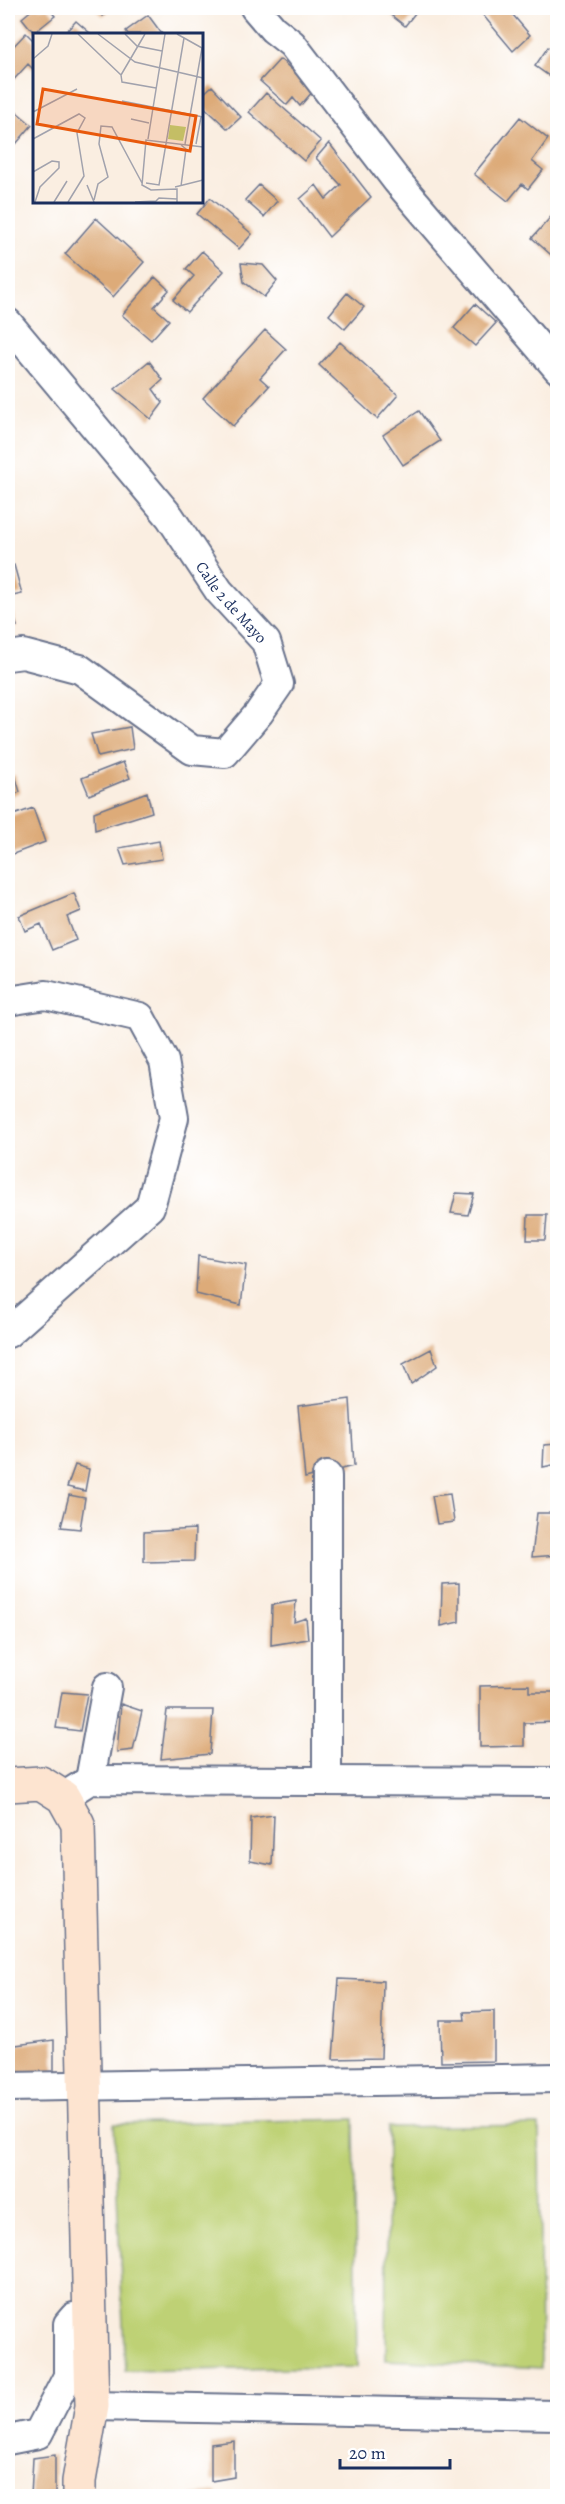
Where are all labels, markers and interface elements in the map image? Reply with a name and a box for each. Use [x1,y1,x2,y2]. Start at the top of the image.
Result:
inset map [33,33,202,202]
street label: Calle 2 de Mayo [190,557,272,648]
scale bar [340,2432,450,2470]
text: 20 m [349,2441,386,2465]

